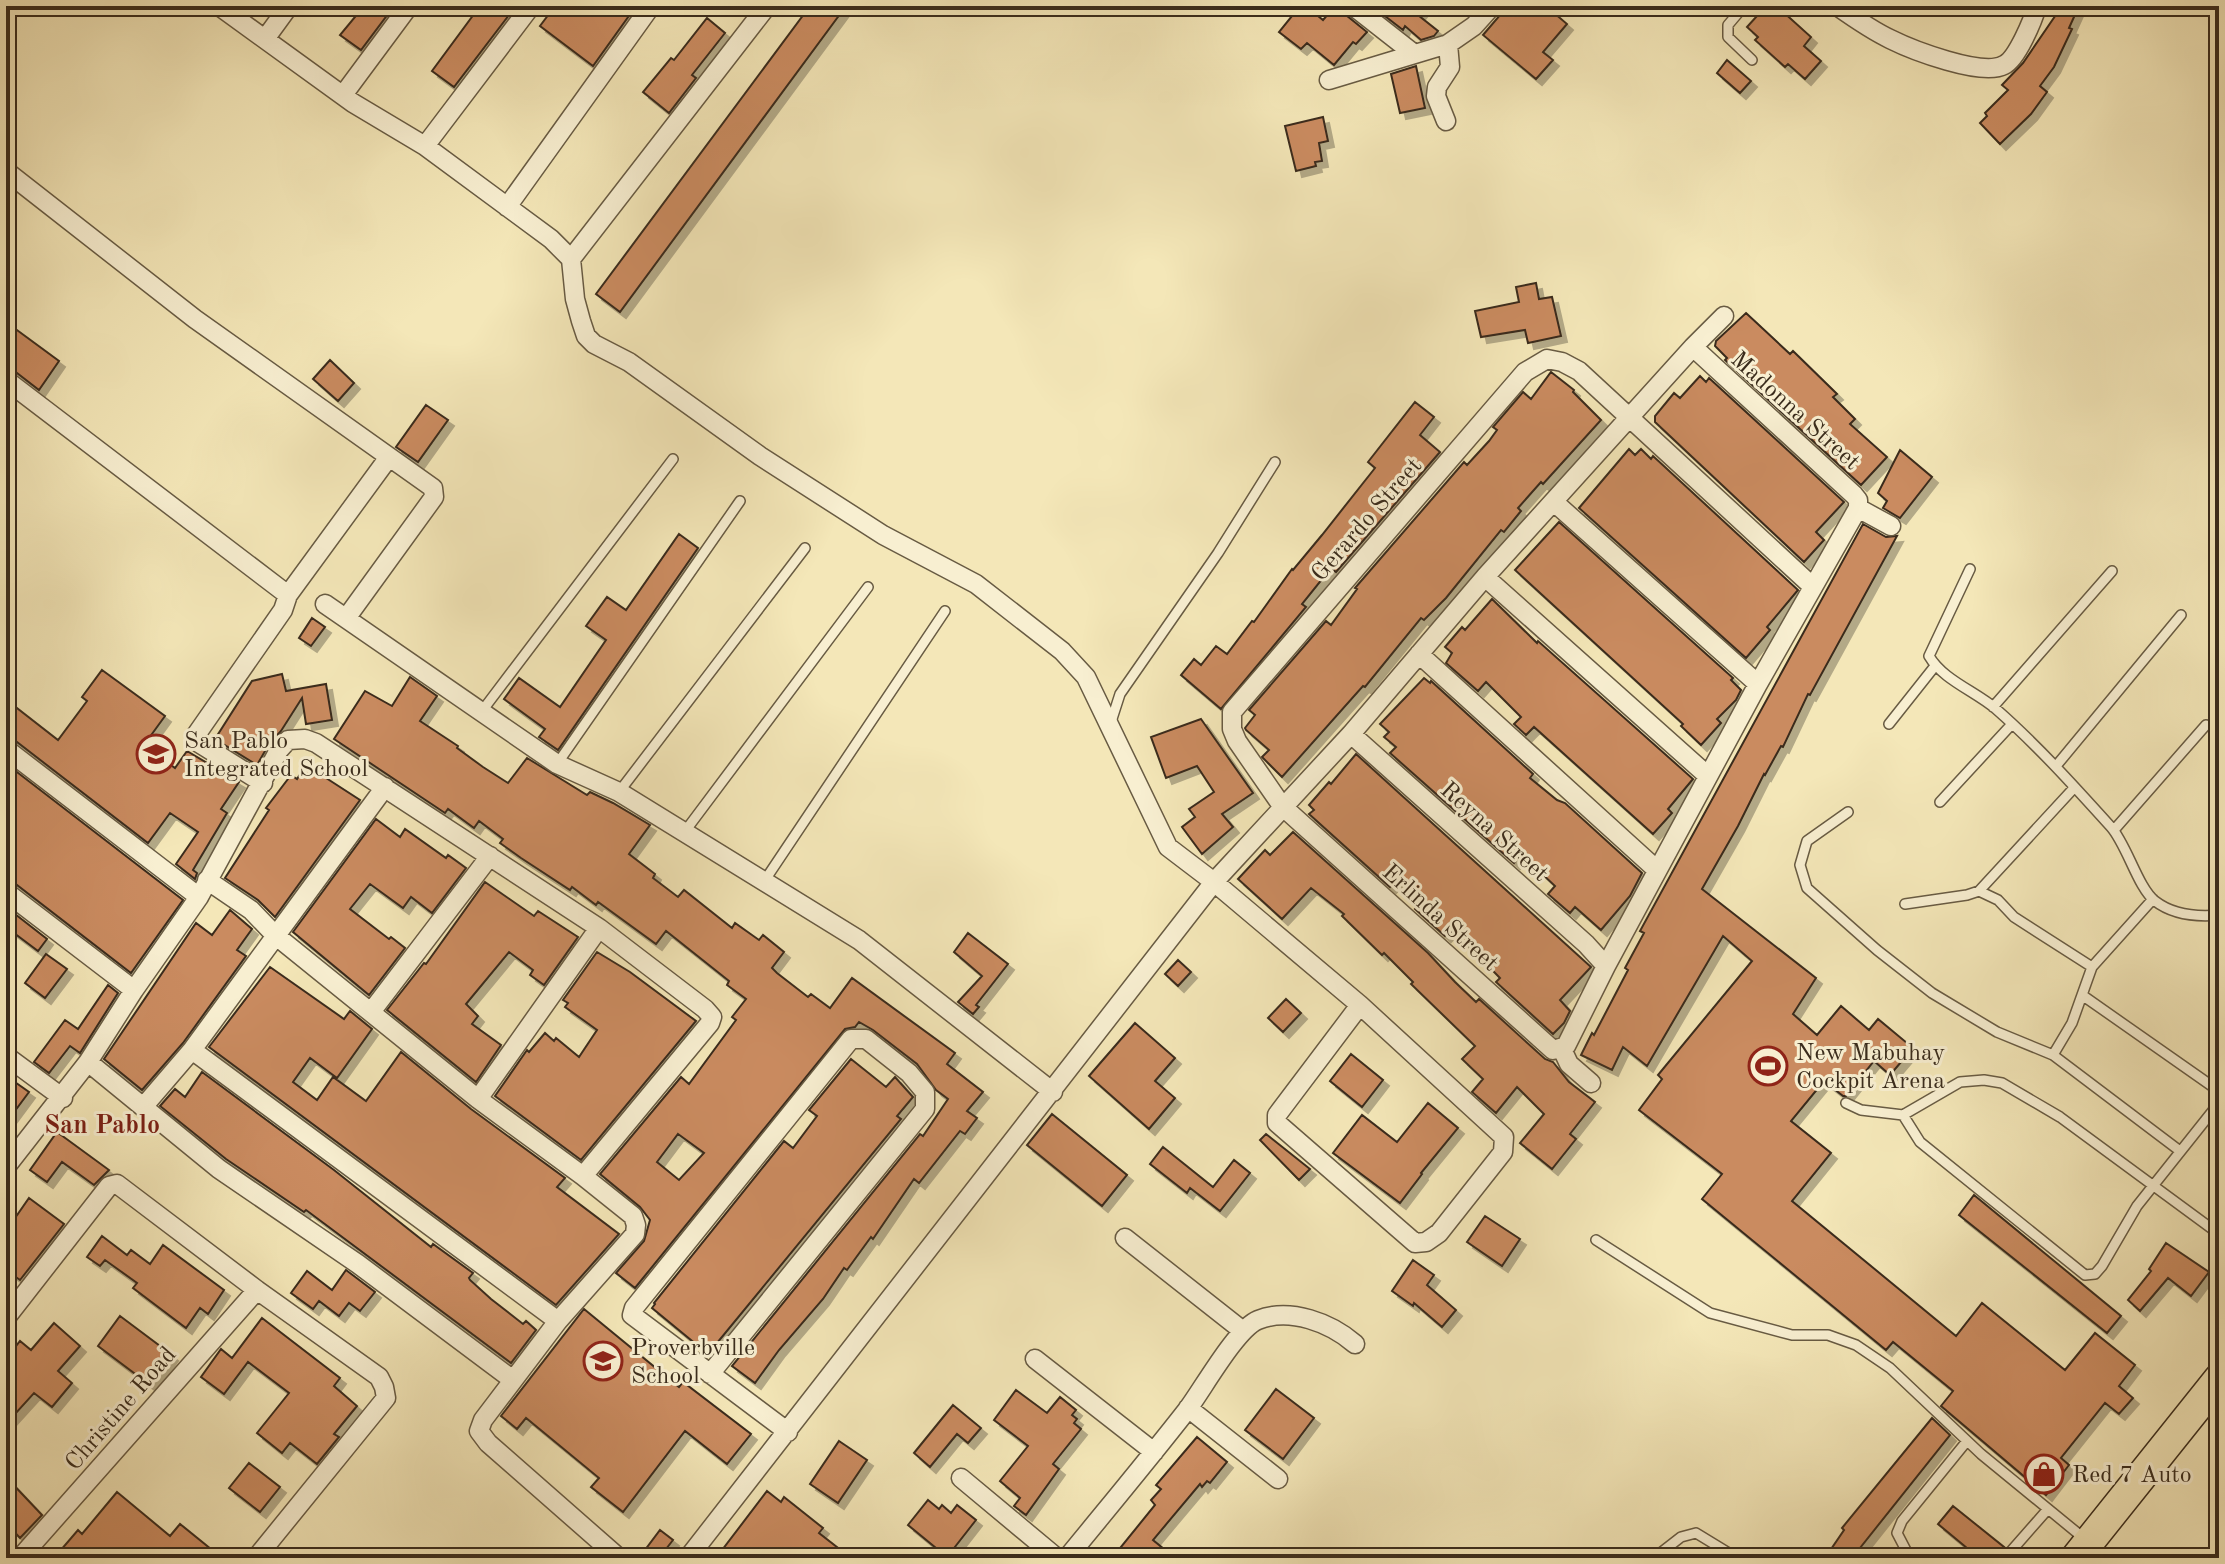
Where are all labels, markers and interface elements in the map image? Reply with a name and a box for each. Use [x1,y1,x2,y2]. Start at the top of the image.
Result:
street label: Madonna Street [1726,348,1864,475]
street label: Gerardo Street [1308,454,1427,587]
place label: San Pablo Integrated School [184,730,368,782]
school or university icon: San Pablo Integrated School [135,733,177,775]
street label: Reyna Street [1435,778,1552,887]
street label: Erlinda Street [1377,860,1502,977]
place label: New Mabuhay Cockpit Arena [1796,1042,1945,1094]
sports icon: New Mabuhay Cockpit Arena [1747,1045,1789,1087]
district label: San Pablo [44,1113,160,1139]
place label: Proverbville School [631,1337,755,1389]
school or university icon: Proverbville School [582,1340,624,1382]
street label: Christine Road [62,1343,181,1476]
shop icon: Red 7 Auto [2023,1453,2065,1495]
place label: Red 7 Auto [2072,1464,2192,1488]

